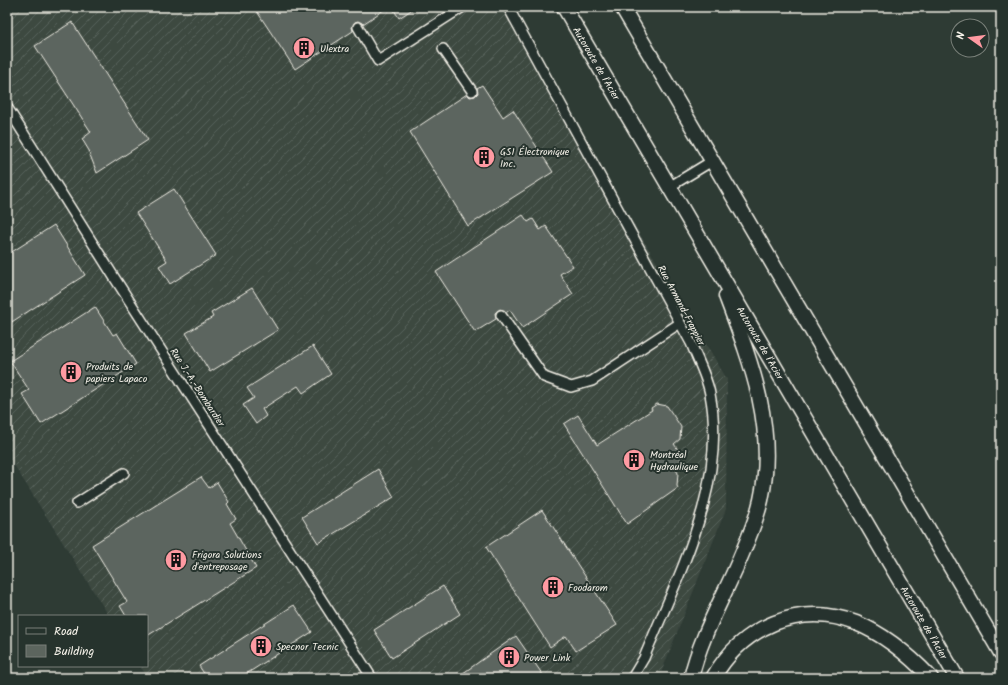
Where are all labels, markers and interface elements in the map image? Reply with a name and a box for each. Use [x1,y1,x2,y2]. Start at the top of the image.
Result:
north arrow [950,18,990,58]
street label: Autoroute de l'Acier [568,24,624,104]
text: N [952,30,971,41]
building icon: Ulextra [291,35,317,61]
place label: Ulextra [320,41,349,57]
building icon: GSI Électronique Inc. [471,144,497,170]
place label: GSI Électronique Inc. [500,144,570,172]
street label: Rue Armand-Frappier [653,262,709,349]
street label: Autoroute de l'Acier [732,304,788,383]
street label: Rue J.-A.-Bombardier [166,345,229,431]
building icon: Produits de papiers Lapaco [58,359,84,385]
place label: Produits de papiers Lapaco [85,359,148,387]
building icon: Montréal Hydraulique [621,447,647,473]
place label: Montréal Hydraulique [650,447,699,475]
building icon: Frigora Solutions d'entreposage [163,547,189,573]
place label: Frigora Solutions d'entreposage [192,547,262,575]
building icon: Foodarom [540,574,566,600]
place label: Foodarom [568,580,608,596]
street label: Autoroute de l'Acier [896,583,952,663]
legend [18,615,148,667]
text: Road [54,622,79,641]
building icon: Specnor Tecnic [248,633,274,659]
place label: Specnor Tecnic [276,639,339,655]
text: Building [54,642,94,661]
building icon: Power Link [496,644,522,670]
place label: Power Link [524,650,571,666]

